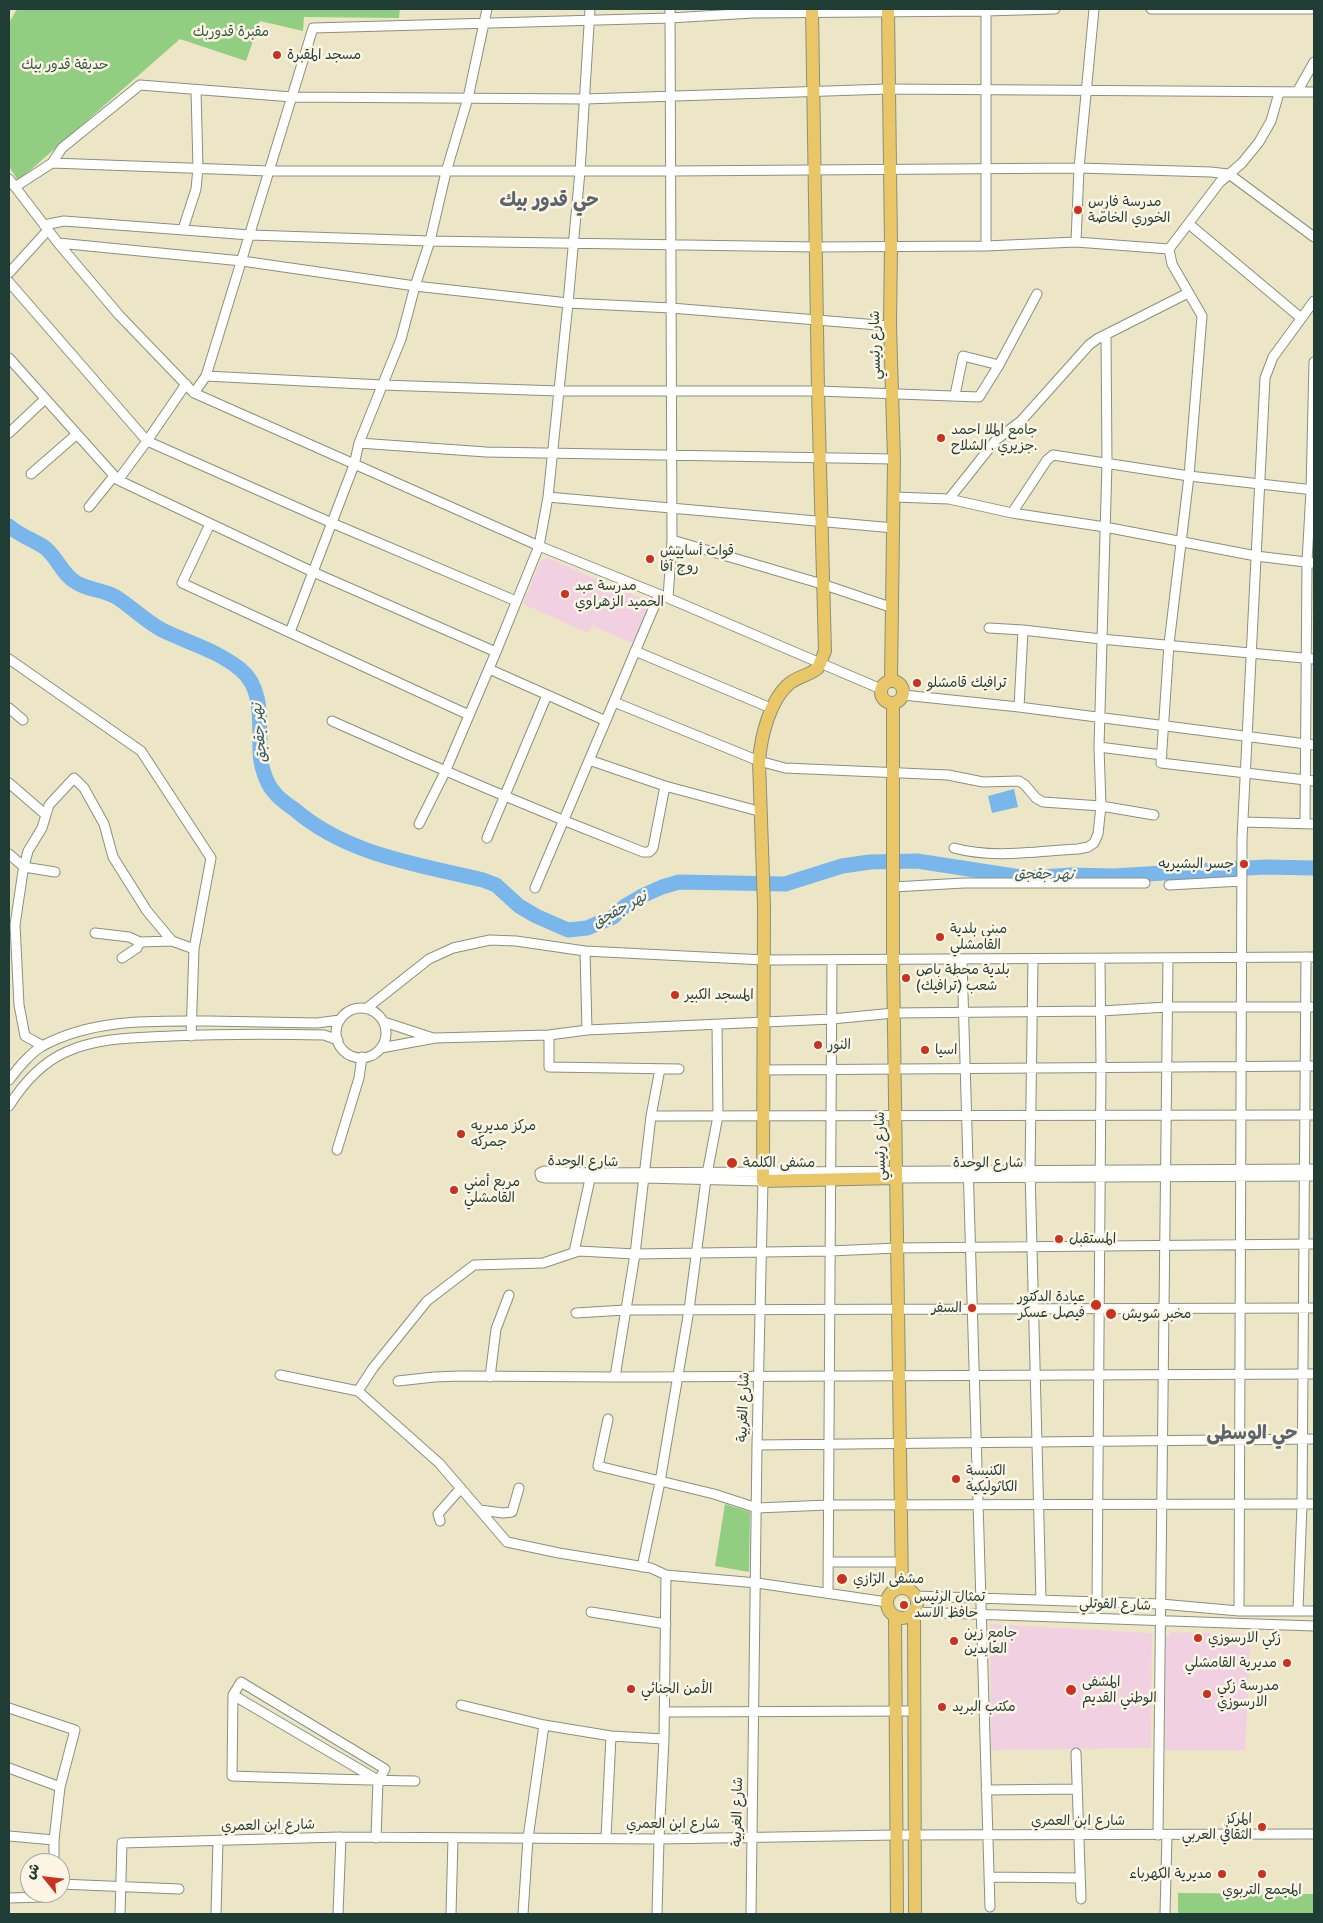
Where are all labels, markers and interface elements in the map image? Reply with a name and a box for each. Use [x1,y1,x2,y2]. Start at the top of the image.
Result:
park label: مقبرة قدوربك [193,24,269,40]
place label: مسجد المقبرة [287,47,361,63]
marker: مسجد المقبرة [271,49,283,61]
park label: حديقة قدور بيك [21,57,109,73]
district label: حي قدور بيك [499,190,599,212]
place label: مدرسة فارس الخوري الخاصّة [1088,194,1170,226]
marker: مدرسة فارس الخوري الخاصّة [1072,204,1084,216]
street label: شارع رئيسي [867,310,885,380]
place label: جامع الملا احمد جزيري . الشلاح. [951,422,1038,454]
marker: جامع الملا احمد جزيري . الشلاح. [935,432,947,444]
place label: قوات أساييش روج آفا [660,543,734,576]
marker: قوات أساييش روج آفا [644,553,656,565]
place label: مدرسة عبد الحميد الزهراوي [575,578,664,610]
marker: مدرسة عبد الحميد الزهراوي [559,588,571,600]
place label: ترافيك قامشلو [927,675,1007,691]
marker: ترافيك قامشلو [911,677,923,689]
water label: نهر جقجق [248,703,272,763]
place label: جسر البشيريه [1158,856,1234,872]
marker: جسر البشيريه [1238,858,1250,870]
water label: نهر جقجق [1014,865,1074,885]
water label: نهر جقجق [590,888,650,932]
place label: مبنى بلدية القامشلي [950,921,1007,954]
marker: مبنى بلدية القامشلي [934,931,946,943]
place label: بلدية محطة باص شعب (ترافيك) [916,962,1010,994]
marker: بلدية محطة باص شعب (ترافيك) [900,972,912,984]
place label: المسجد الكبير [685,987,754,1003]
marker: المسجد الكبير [669,989,681,1001]
place label: النور [828,1037,851,1053]
marker: النور [812,1039,824,1051]
place label: اسيا [935,1042,957,1058]
marker: اسيا [919,1044,931,1056]
street label: شارع رئيسي [872,1111,890,1181]
place label: مركز مديريه جمركه [471,1118,536,1150]
marker: مركز مديريه جمركه [455,1128,467,1140]
street label: شارع الوحدة [548,1153,618,1171]
place label: مشفى الكلمة [743,1155,815,1171]
street label: شارع الوحدة [953,1155,1023,1171]
marker: مشفى الكلمة [725,1156,739,1170]
place label: مربع أمني القامشلي [464,1174,520,1206]
marker: مربع أمني القامشلي [448,1184,460,1196]
place label: المستقبل [1069,1231,1116,1247]
marker: المستقبل [1053,1233,1065,1245]
place label: عيادة الدكتور فيصل عسكر [1018,1289,1085,1321]
marker: عيادة الدكتور فيصل عسكر [1089,1298,1103,1312]
place label: السفر [931,1300,962,1316]
marker: السفر [966,1302,978,1314]
place label: مخبر شويش [1122,1306,1191,1322]
marker: مخبر شويش [1104,1307,1118,1321]
street label: شارع الغربية [734,1372,754,1442]
district label: حي الوسطى [1206,1423,1298,1445]
place label: الكنيسة الكاثوليكية [966,1463,1017,1495]
marker: الكنيسة الكاثوليكية [950,1473,962,1485]
place label: مشفى الرّازي [853,1571,924,1587]
marker: مشفى الرّازي [835,1572,849,1586]
place label: تمثال الرئيس حافظ الاسد [914,1589,985,1621]
street label: شارع القوتلي [1079,1595,1151,1615]
marker: تمثال الرئيس حافظ الاسد [898,1599,910,1611]
place label: جامع زين العابدين [964,1625,1017,1658]
place label: زكي الارسوزي [1208,1630,1281,1646]
marker: زكي الارسوزي [1192,1632,1204,1644]
marker: جامع زين العابدين [948,1635,960,1647]
place label: مديرية القامشلي [1185,1655,1277,1671]
marker: مديرية القامشلي [1281,1657,1293,1669]
place label: المشفى الوطني القديم [1082,1674,1157,1706]
place label: مدرسة زكي الارسوزي [1217,1678,1279,1710]
place label: الأمن الجنائي [641,1681,712,1697]
marker: الأمن الجنائي [625,1683,637,1695]
marker: المشفى الوطني القديم [1064,1683,1078,1697]
marker: مدرسة زكي الارسوزي [1201,1688,1213,1700]
place label: مكتب البريد [952,1699,1016,1715]
marker: مكتب البريد [936,1701,948,1713]
street label: شارع الغربية [729,1777,747,1847]
place label: المركز الثقافي العربي [1182,1811,1252,1844]
street label: شارع ابن العمري [1031,1813,1125,1829]
street label: شارع ابن العمري [626,1816,720,1832]
street label: شارع ابن العمري [221,1817,315,1835]
marker: المركز الثقافي العربي [1256,1821,1268,1833]
north arrow [20,1853,70,1903]
text: ش [21,1860,43,1882]
place label: مديرية الكهرباء [1129,1866,1212,1882]
marker: مديرية الكهرباء [1216,1868,1228,1880]
marker: المجمع التربوي [1256,1868,1268,1880]
place label: المجمع التربوي [1222,1882,1302,1898]

